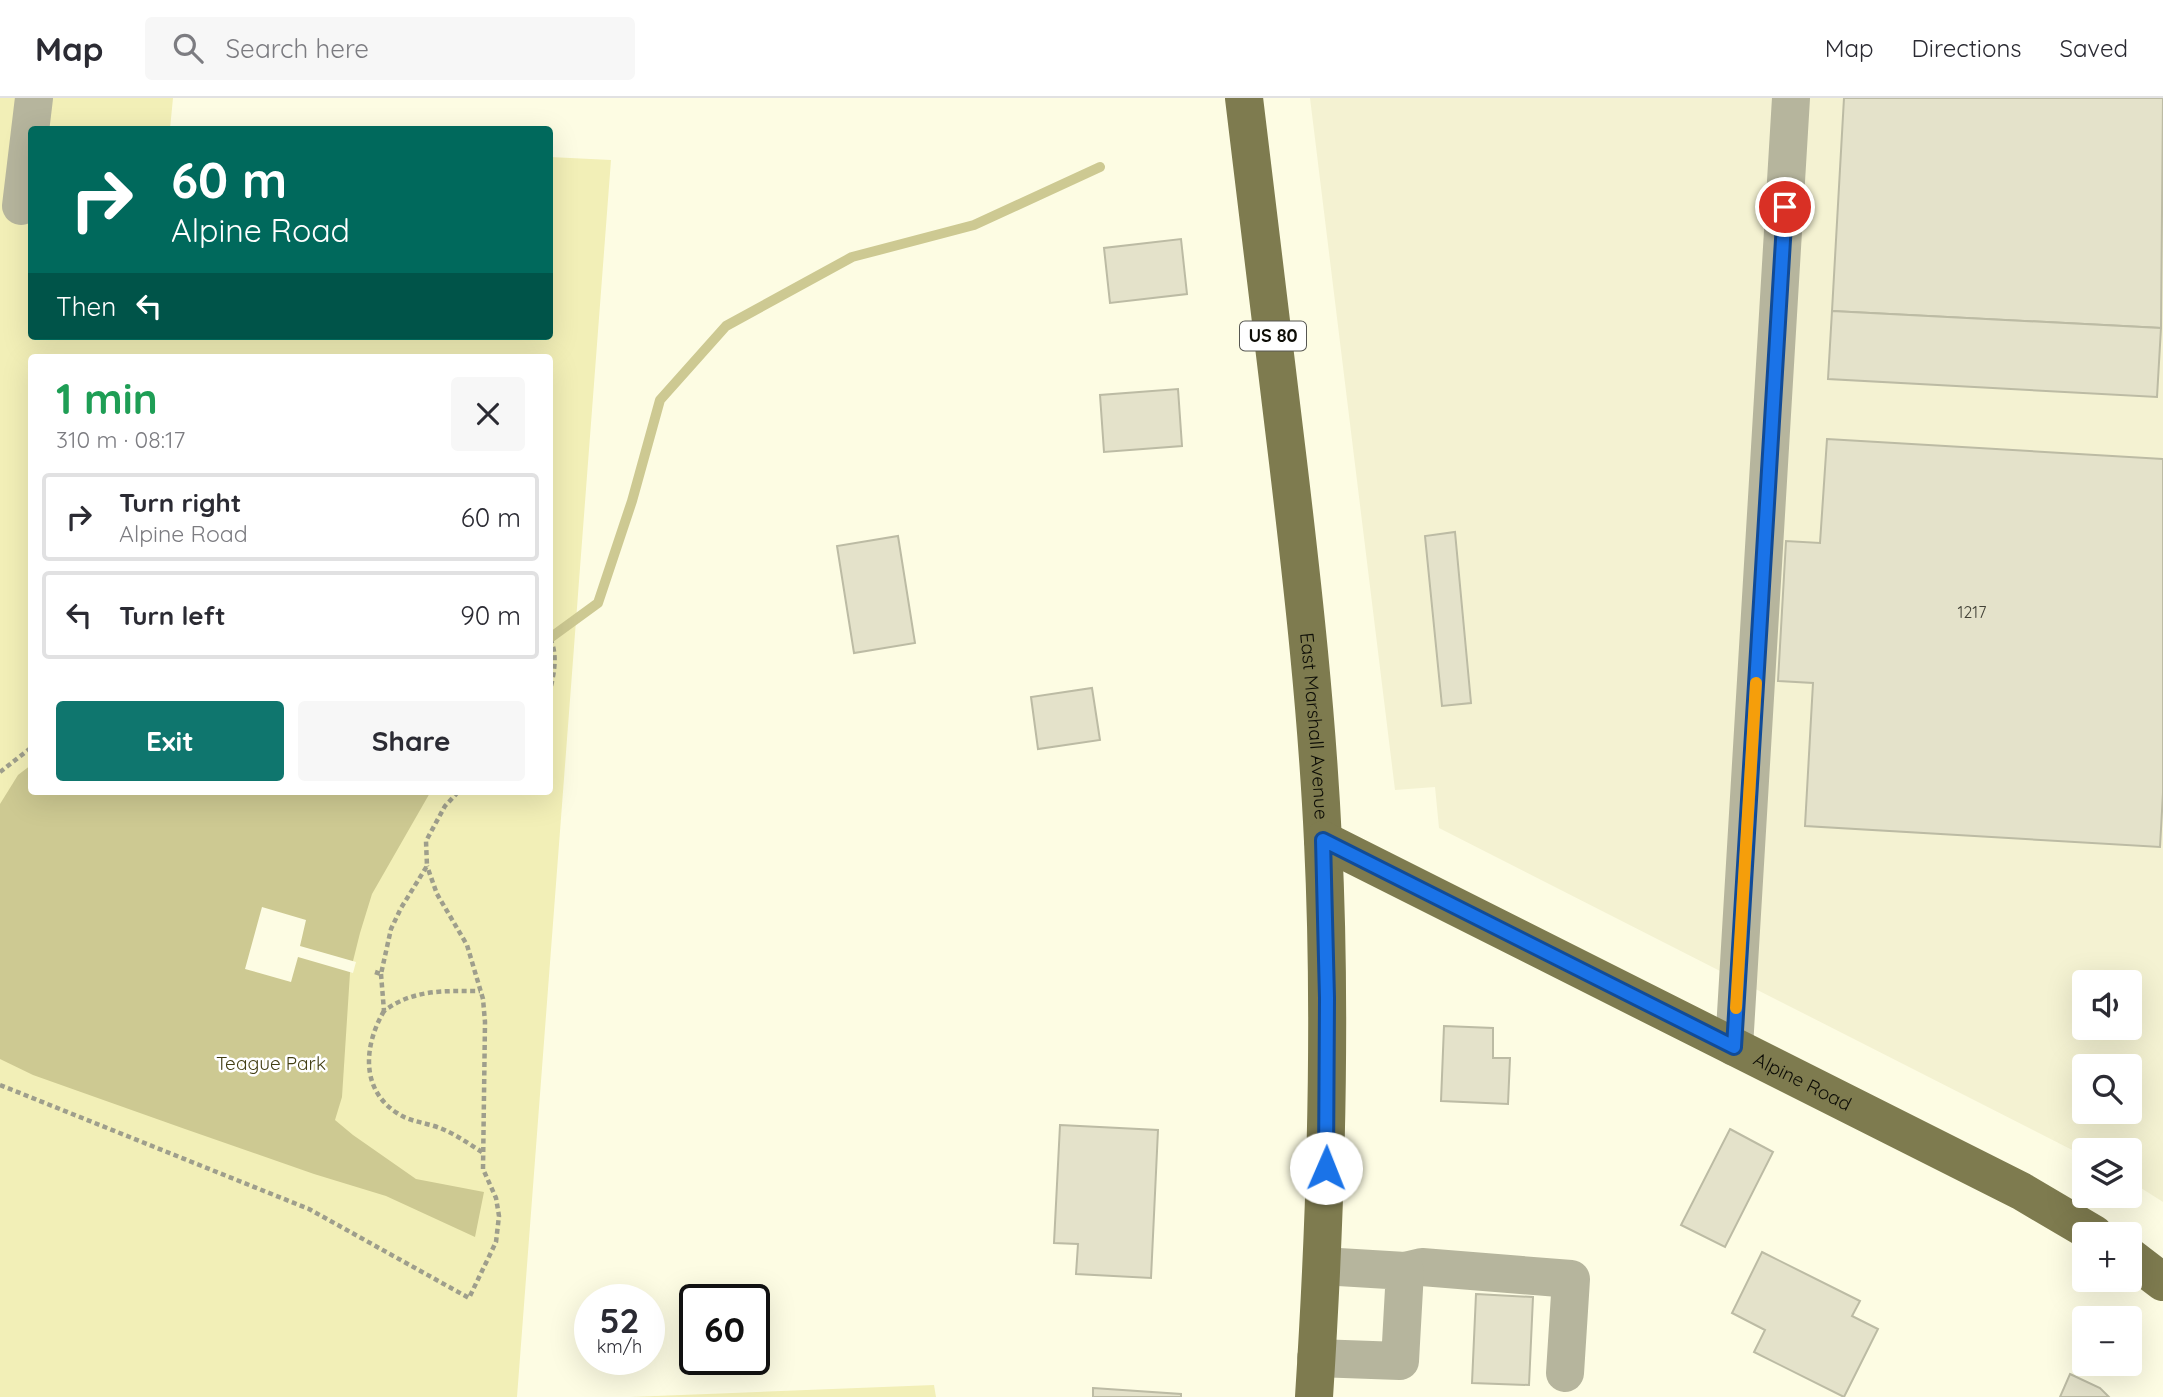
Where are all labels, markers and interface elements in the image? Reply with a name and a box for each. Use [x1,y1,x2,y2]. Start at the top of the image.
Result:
search box [145,17,635,80]
text: Map [35,28,103,69]
icon: search [169,29,207,67]
text: Search here [225,32,369,65]
text: Map [1825,33,1874,63]
text: Directions [1912,33,2022,63]
text: Saved [2060,33,2128,63]
text: 60 m [171,149,287,210]
icon: right [56,154,147,245]
pin [1755,177,1815,237]
icon: arrive [1766,188,1804,226]
text: Alpine Road [171,210,350,250]
icon: left [130,287,168,325]
text: Then [56,290,116,323]
road number: US 80 [1240,322,1306,350]
text: 1 min [56,372,158,425]
button: close [451,377,525,451]
text: 310 m · 08:17 [56,425,185,454]
text: Turn right [119,486,241,519]
icon: right [60,498,98,536]
text: 60 m [461,501,521,534]
text: Alpine Road [119,519,248,548]
icon: left [60,596,98,634]
text: Turn left [119,599,226,632]
text: 90 m [460,599,521,632]
house number: 1217 [1958,602,1986,622]
street label: East Marshall Avenue [1295,631,1334,820]
button: Exit [56,701,284,781]
button: Share [298,701,525,781]
map controls [2072,970,2142,1376]
button: sound [2072,970,2142,1040]
street label: Alpine Road [1750,1047,1856,1116]
park label: Teague Park [216,1051,326,1075]
button: search [2072,1054,2142,1124]
position arrow [1289,1131,1363,1205]
button: layers [2072,1138,2142,1208]
button: + [2072,1222,2142,1292]
speed limit sign: 60 [679,1284,770,1375]
text: 52 [599,1298,640,1342]
button: − [2072,1306,2142,1376]
text: km/h [597,1335,642,1358]

